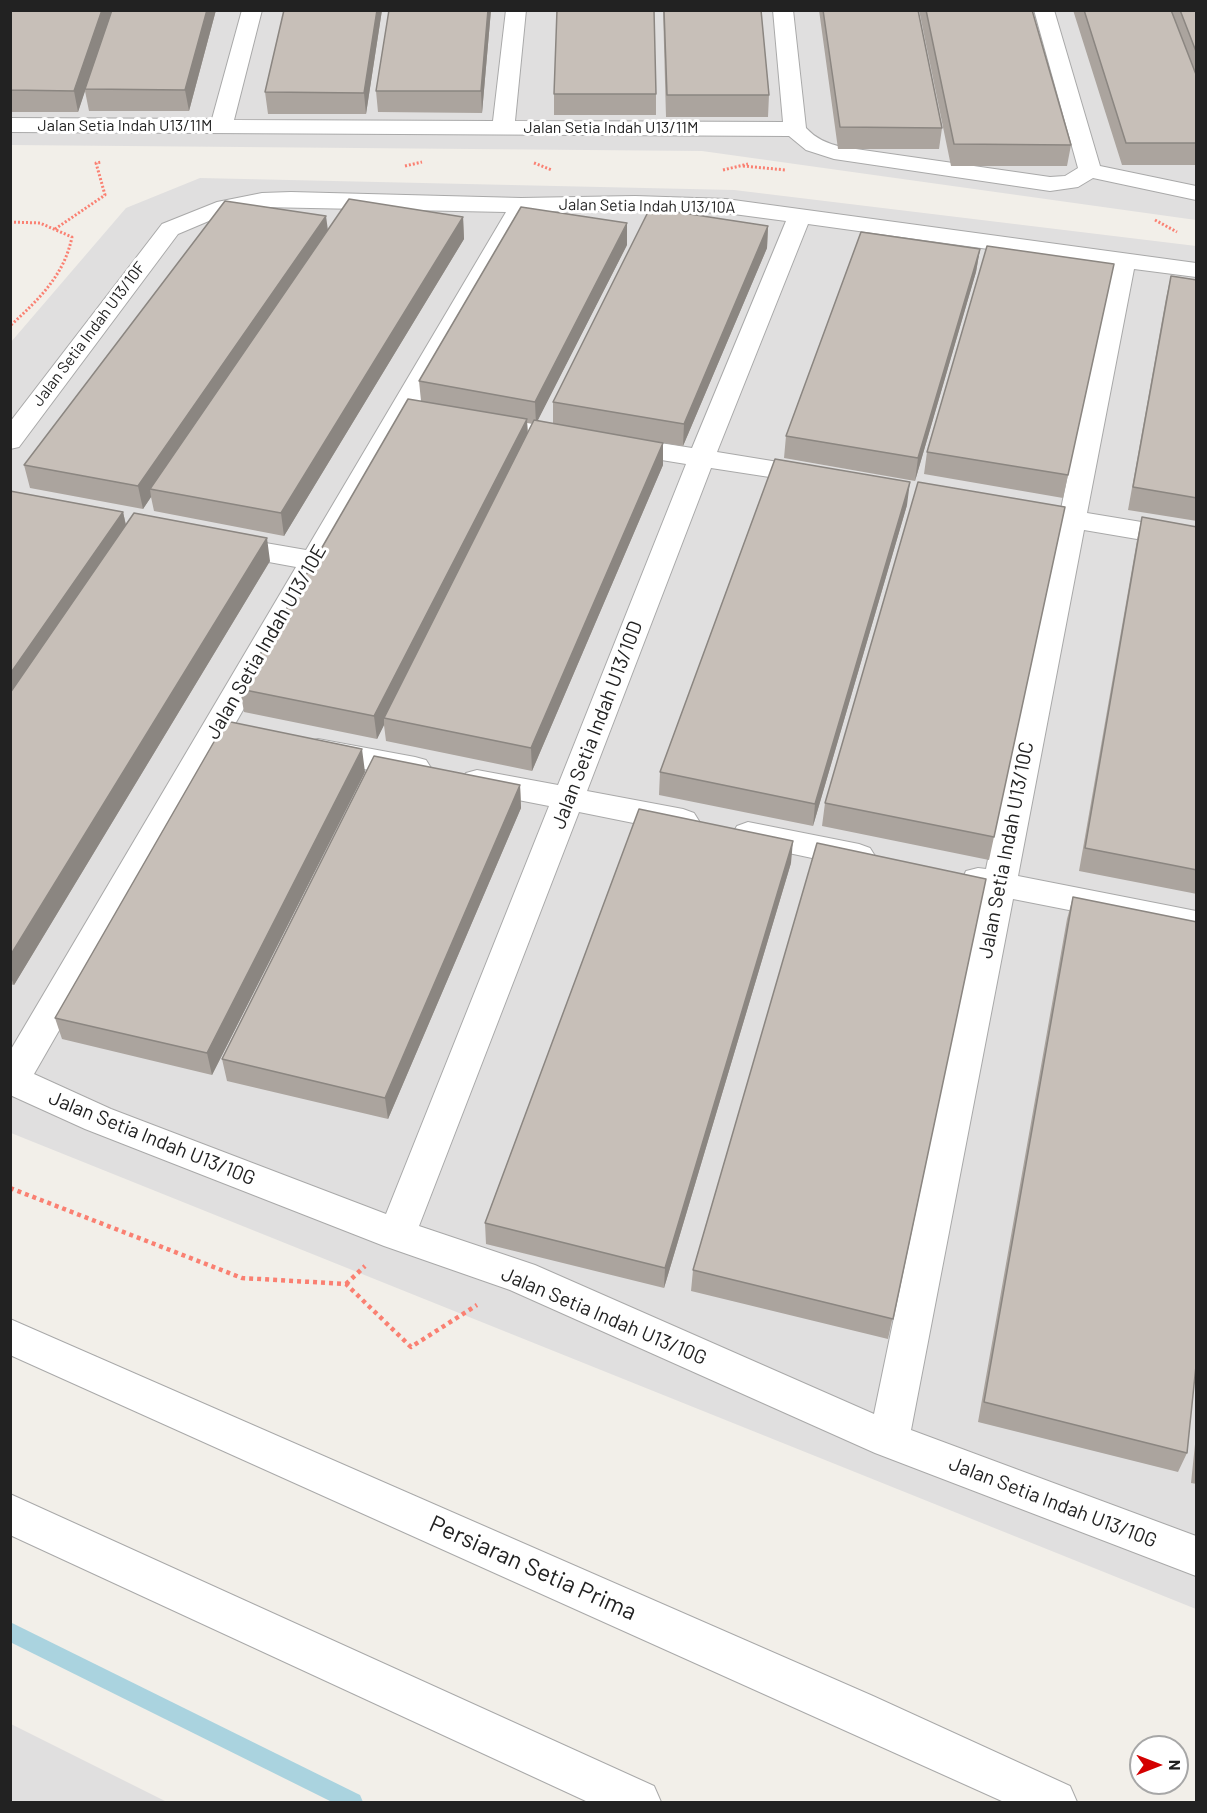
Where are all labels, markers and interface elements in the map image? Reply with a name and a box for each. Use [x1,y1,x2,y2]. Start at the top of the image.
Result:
street label: Jalan Setia Indah U13/11M [38,116,212,136]
street label: Jalan Setia Indah U13/11M [524,118,698,138]
street label: Jalan Setia Indah U13/10A [559,195,735,217]
street label: Jalan Setia Indah U13/10F [28,258,150,410]
street label: Jalan Setia Indah U13/10E [200,540,332,744]
street label: Jalan Setia Indah U13/10D [546,618,648,832]
street label: Jalan Setia Indah U13/10C [973,739,1039,961]
street label: Jalan Setia Indah U13/10G [45,1086,259,1190]
street label: Jalan Setia Indah U13/10G [498,1262,710,1370]
street label: Jalan Setia Indah U13/10G [946,1451,1160,1553]
street label: Persiaran Setia Prima [425,1509,641,1627]
north arrow [1129,1735,1189,1795]
text: N [1166,1760,1185,1770]

